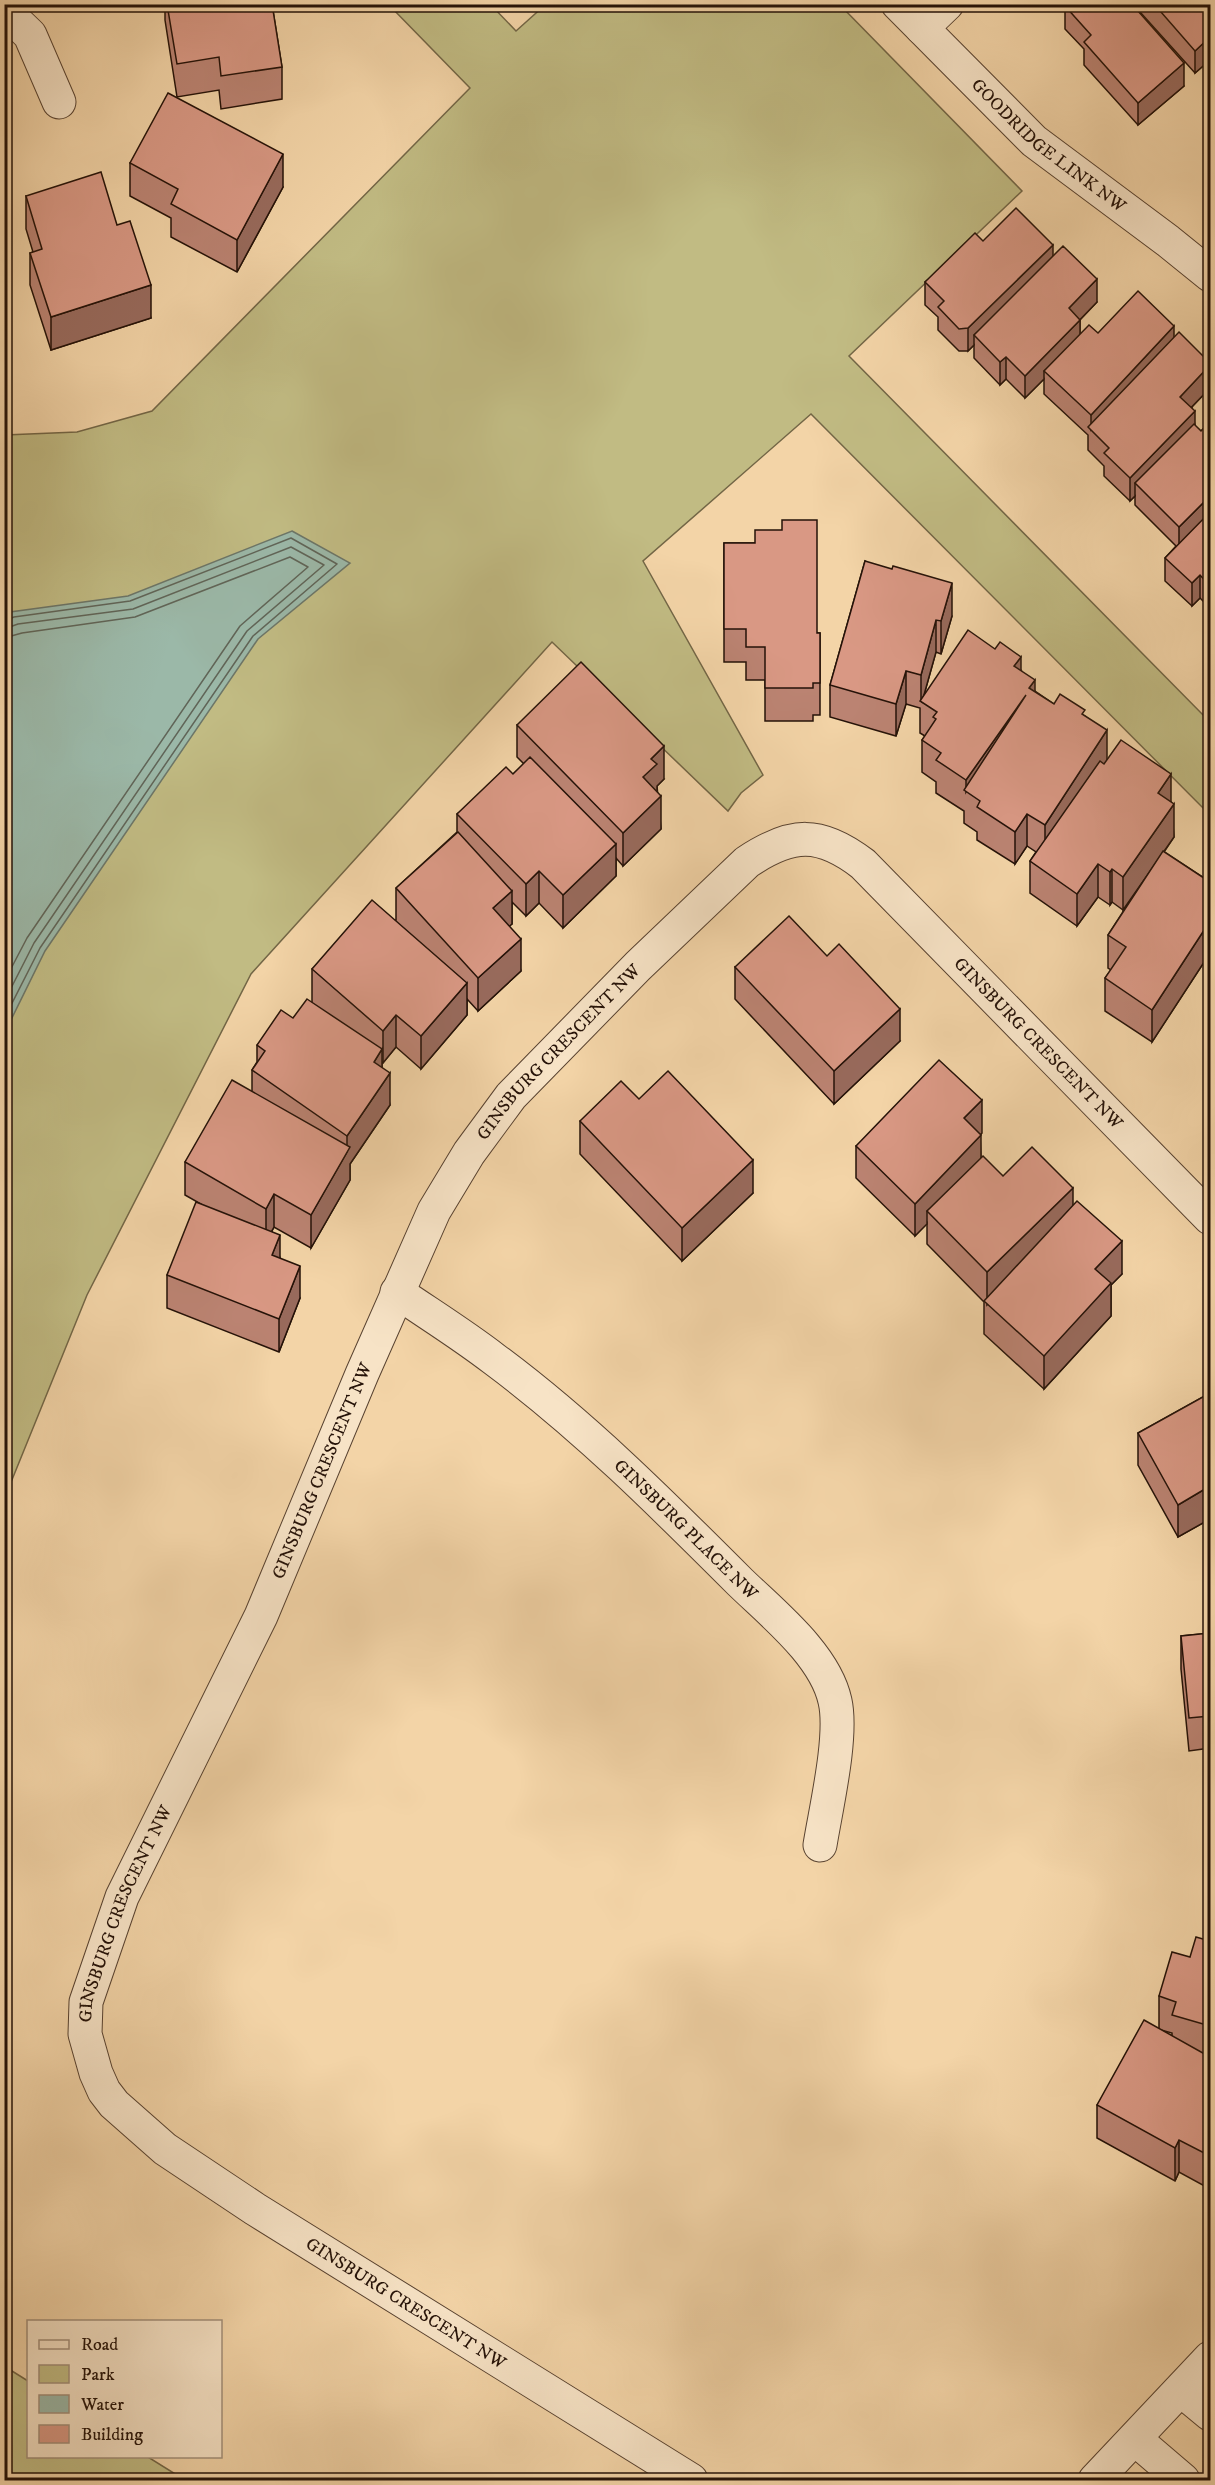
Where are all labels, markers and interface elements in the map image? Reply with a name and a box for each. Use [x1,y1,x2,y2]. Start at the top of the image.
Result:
street label: GOODRIDGE LINK NW [966,74,1130,218]
street label: GINSBURG CRESCENT NW [949,953,1127,1135]
street label: GINSBURG CRESCENT NW [472,960,646,1145]
street label: GINSBURG CRESCENT NW [268,1359,378,1583]
street label: GINSBURG PLACE NW [609,1455,762,1605]
street label: GINSBURG CRESCENT NW [75,1802,178,2023]
street label: GINSBURG CRESCENT NW [301,2233,510,2375]
legend [27,2320,222,2458]
text: Road [81,2334,118,2356]
text: Park [81,2364,115,2386]
text: Water [80,2394,124,2416]
text: Building [81,2424,143,2446]

